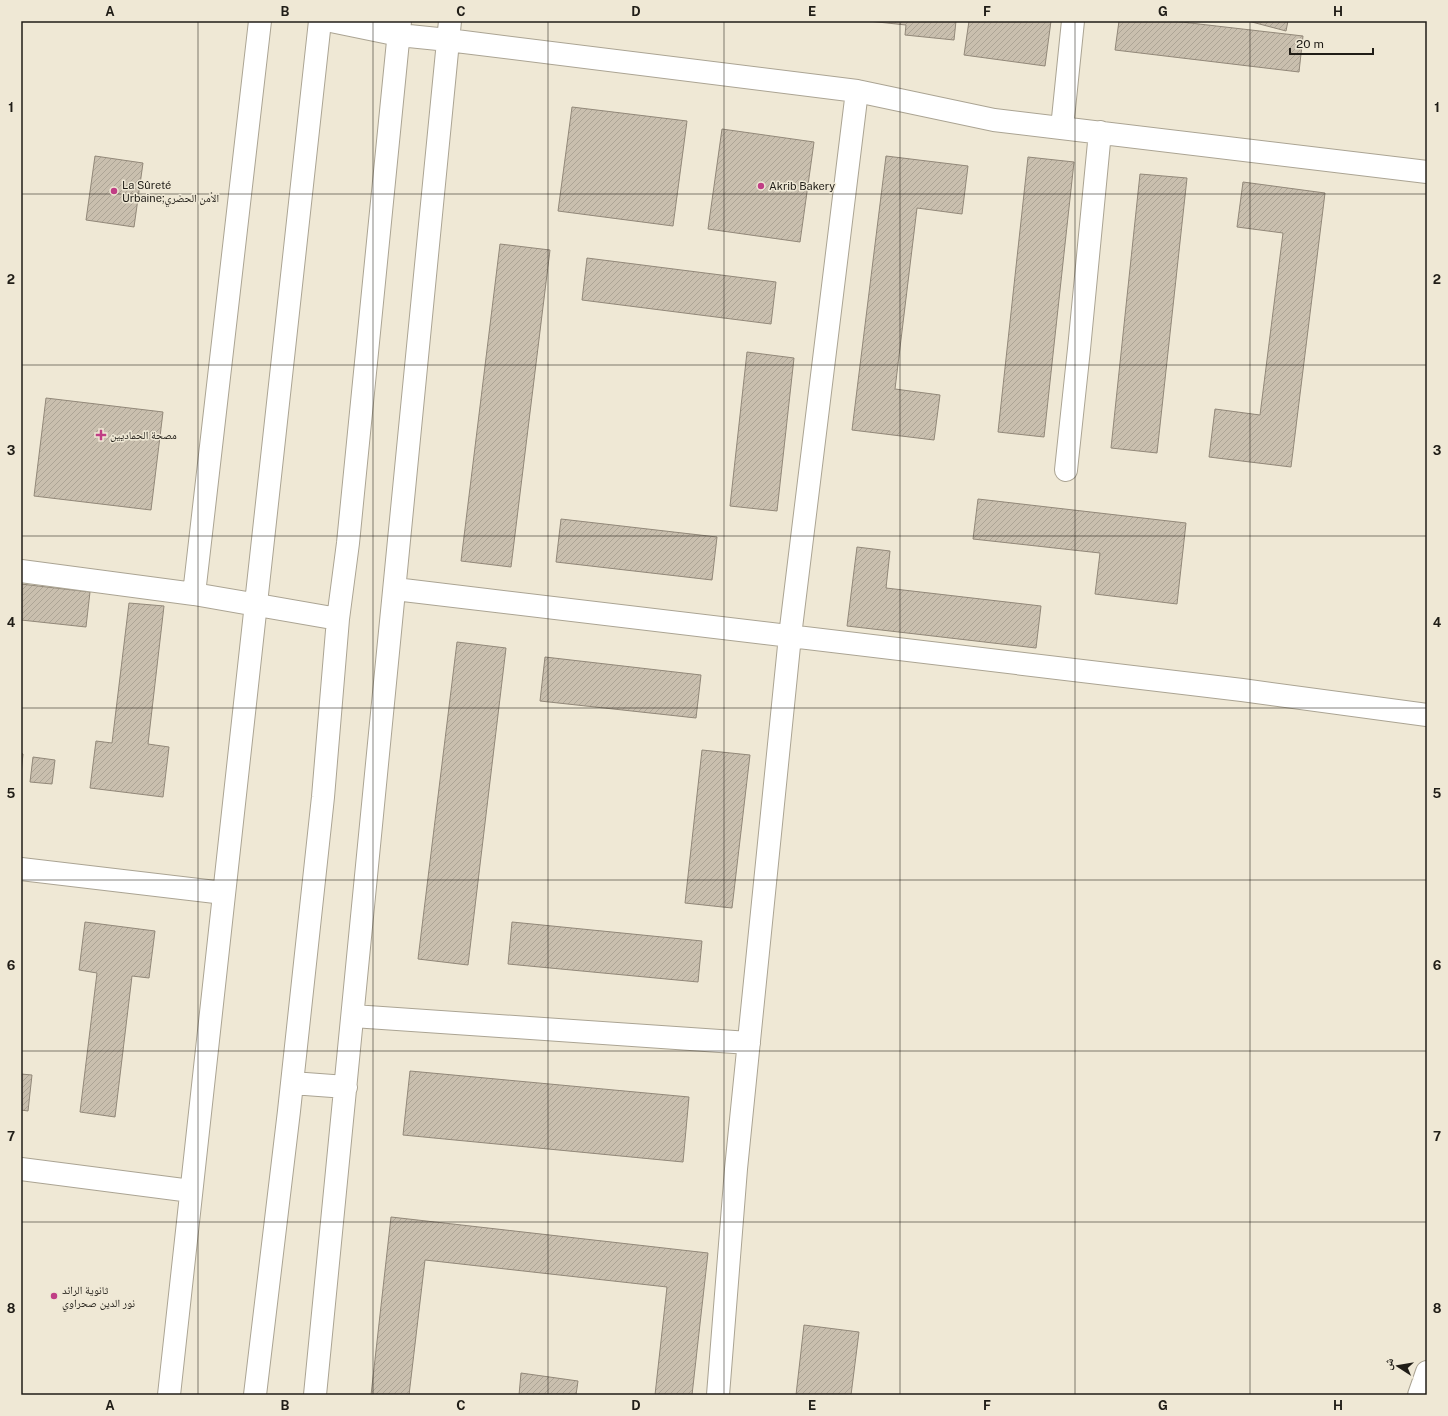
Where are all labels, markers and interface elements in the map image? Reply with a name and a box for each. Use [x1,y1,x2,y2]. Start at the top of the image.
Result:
text: A [105,4,115,19]
text: B [281,4,290,19]
text: C [456,4,466,19]
text: D [631,4,641,19]
text: E [808,4,816,19]
text: F [983,4,991,19]
text: G [1158,4,1168,19]
text: H [1333,4,1343,19]
scale bar [1290,30,1373,56]
text: 20 m [1296,37,1324,51]
text: 1 [8,100,14,115]
text: 1 [1434,100,1440,115]
place label: La Sûreté Urbaine;الأمن الحضري [122,179,219,207]
place label: Akrib Bakery [769,180,835,192]
marker: Akrib Bakery [756,181,766,191]
marker: La Sûreté Urbaine;الأمن الحضري [109,186,119,196]
text: 2 [7,272,15,287]
text: 2 [1433,272,1441,287]
marker: مصحة الحماديين [95,429,107,441]
place label: مصحة الحماديين [110,429,177,442]
text: 3 [7,443,16,458]
text: 3 [1433,443,1442,458]
text: 4 [7,615,16,630]
text: 4 [1433,615,1442,630]
text: 5 [7,786,16,801]
text: 5 [1433,786,1442,801]
text: 6 [7,958,16,973]
text: 6 [1433,958,1442,973]
text: 7 [7,1129,15,1144]
text: 7 [1433,1129,1441,1144]
place label: ثانوية الرائد نور الدين صحراوي [62,1284,135,1312]
marker: ثانوية الرائد نور الدين صحراوي [49,1291,59,1301]
text: 8 [7,1301,16,1316]
text: 8 [1433,1301,1442,1316]
north arrow [1378,1346,1418,1386]
text: ش [1381,1357,1397,1371]
text: A [105,1398,115,1413]
text: B [281,1398,290,1413]
text: C [456,1398,466,1413]
text: D [631,1398,641,1413]
text: E [808,1398,816,1413]
text: F [983,1398,991,1413]
text: G [1158,1398,1168,1413]
text: H [1333,1398,1343,1413]

